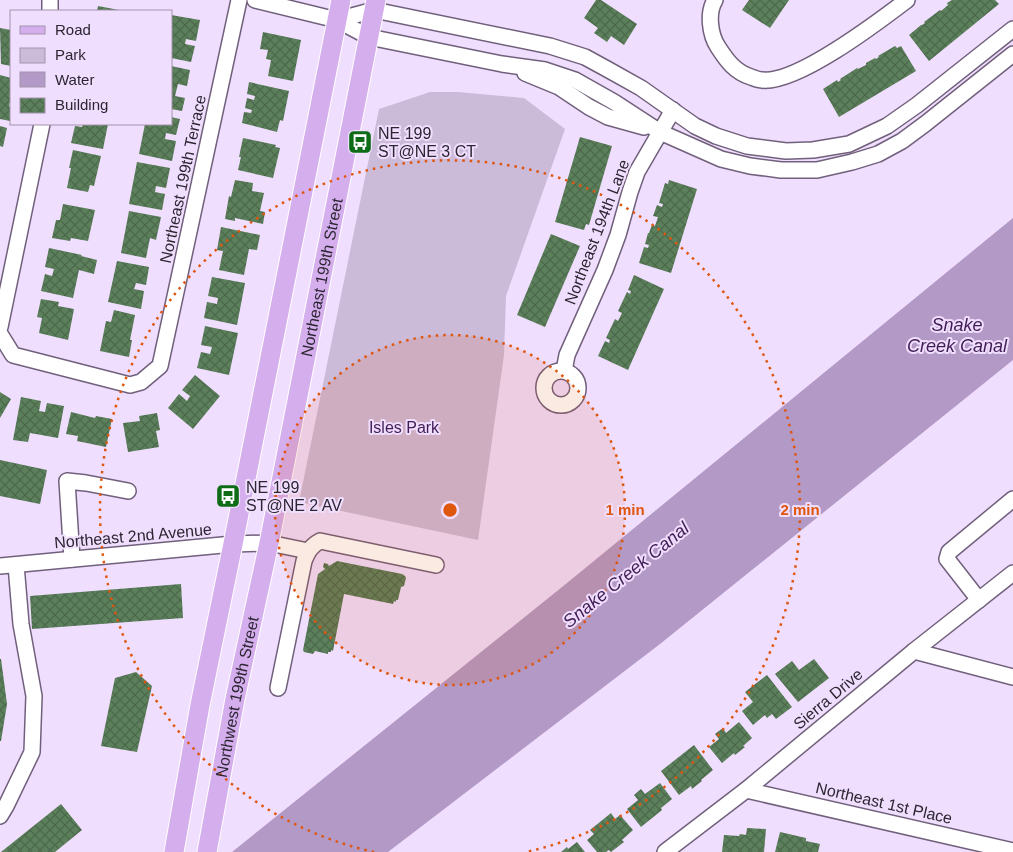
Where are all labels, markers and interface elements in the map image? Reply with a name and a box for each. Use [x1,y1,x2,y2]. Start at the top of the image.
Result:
legend [10,10,172,125]
text: Road [55,21,91,38]
text: Park [55,46,86,63]
text: Water [55,71,94,88]
street label: Northeast 199th Terrace [157,93,209,265]
text: Building [55,96,108,113]
place label: NE 199 ST@NE 3 CT [378,125,476,160]
bus stop icon: NE 199 ST@NE 3 CT [347,129,373,155]
street label: Northeast 194th Lane [561,157,633,307]
street label: Northeast 199th Street [297,196,345,358]
water label: Snake Creek Canal [907,315,1008,356]
park label: Isles Park [369,419,440,436]
place label: NE 199 ST@NE 2 AV [246,479,342,514]
bus stop icon: NE 199 ST@NE 2 AV [215,483,241,509]
centre of rings [441,501,459,519]
text: 1 min [605,501,645,518]
text: 2 min [780,501,820,518]
water label: Snake Creek Canal [559,517,694,632]
street label: Northeast 2nd Avenue [54,521,213,551]
street label: Northwest 199th Street [212,614,261,779]
street label: Sierra Drive [790,665,866,733]
street label: Northeast 1st Place [814,779,954,827]

